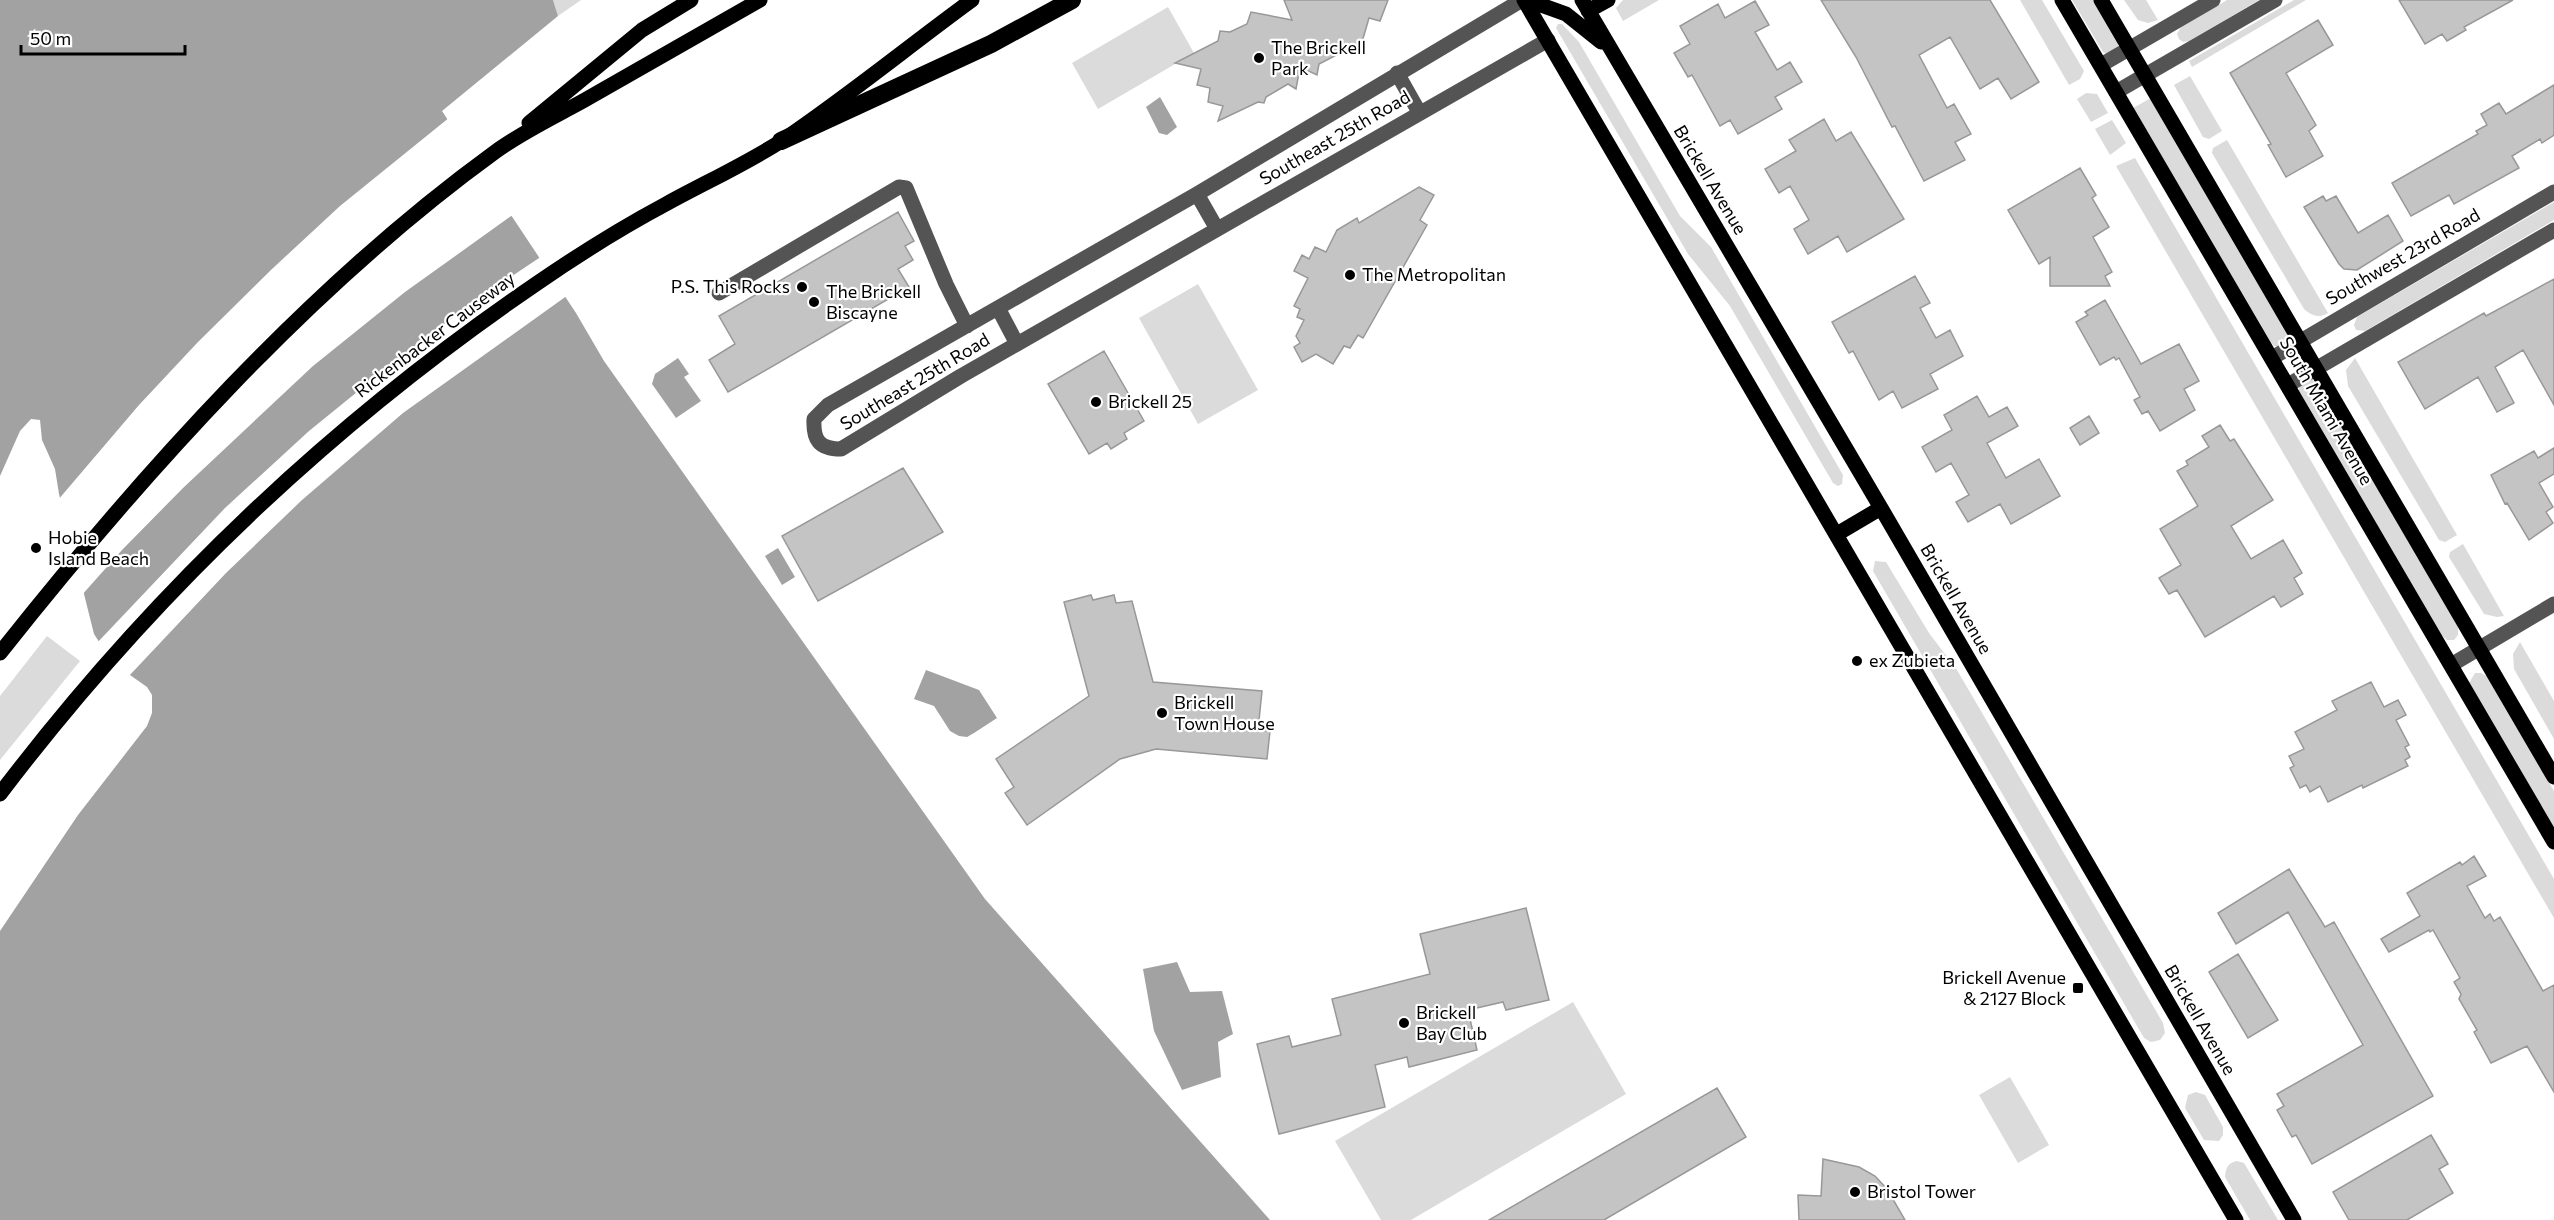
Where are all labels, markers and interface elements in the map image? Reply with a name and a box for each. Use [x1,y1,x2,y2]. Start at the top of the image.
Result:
scale bar [21,18,184,56]
text: 50 m [30,27,71,49]
place label: The Brickell Park [1271,36,1366,79]
marker: The Brickell Park [1252,51,1266,65]
street label: Southeast 25th Road [1255,85,1414,189]
street label: Brickell Avenue [1670,121,1752,238]
street label: Southwest 23rd Road [2321,203,2484,309]
place label: The Metropolitan [1362,263,1506,285]
street label: Rickenbacker Causeway [350,267,519,402]
marker: The Metropolitan [1343,268,1357,282]
place label: P.S. This Rocks [671,275,790,297]
marker: P.S. This Rocks [795,280,809,294]
place label: The Brickell Biscayne [826,280,921,323]
marker: The Brickell Biscayne [807,295,821,309]
street label: Southeast 25th Road [836,328,993,434]
street label: South Miami Avenue [2275,332,2378,489]
place label: Brickell 25 [1108,390,1192,412]
marker: Brickell 25 [1089,395,1103,409]
place label: Hobie Island Beach [48,526,149,569]
street label: Brickell Avenue [1916,539,1997,658]
marker: Hobie Island Beach [29,541,43,555]
place label: ex Zubieta [1869,649,1955,671]
marker: ex Zubieta [1850,654,1864,668]
place label: Brickell Town House [1174,691,1275,734]
marker: Brickell Town House [1155,706,1169,720]
street label: Brickell Avenue [2160,960,2241,1079]
place label: Brickell Avenue & 2127 Block [1942,966,2066,1009]
marker: Brickell Avenue & 2127 Block [2071,981,2085,995]
place label: Brickell Bay Club [1416,1001,1487,1044]
marker: Brickell Bay Club [1397,1016,1411,1030]
place label: Bristol Tower [1867,1180,1976,1202]
marker: Bristol Tower [1848,1185,1862,1199]

